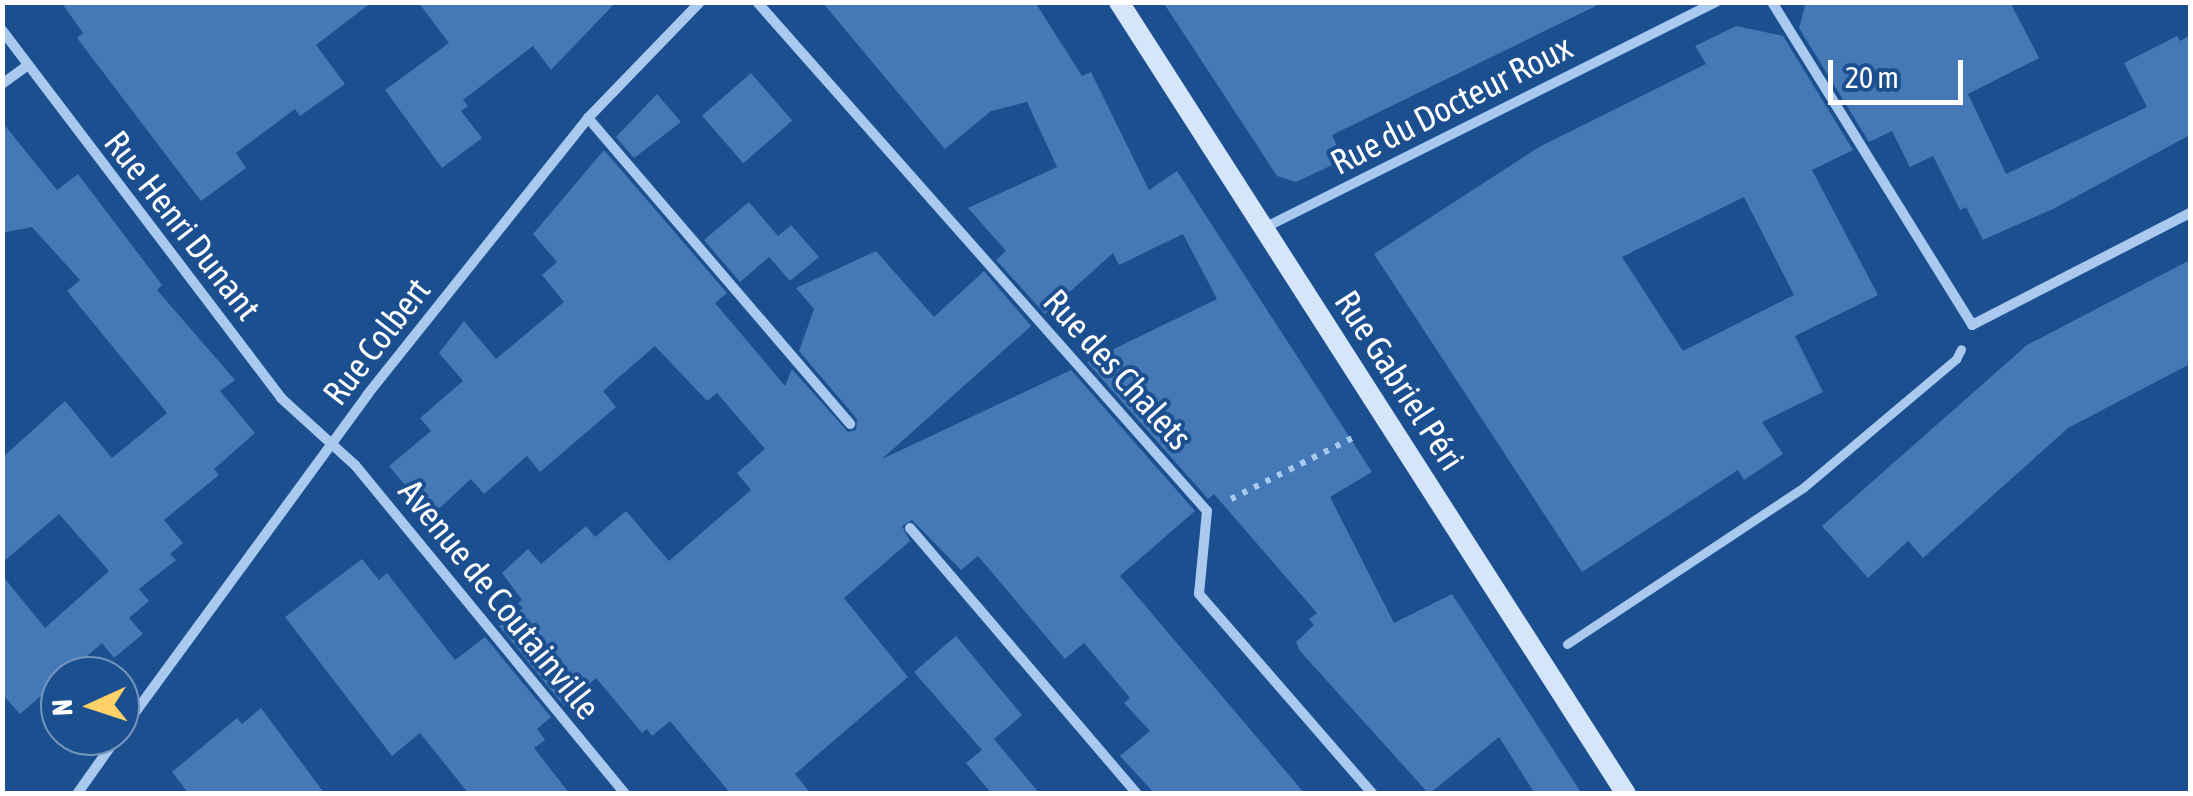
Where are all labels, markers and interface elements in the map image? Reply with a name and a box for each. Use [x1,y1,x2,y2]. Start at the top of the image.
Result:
street label: Rue du Docteur Roux [1323,25,1579,183]
scale bar [1833,40,1968,102]
text: 20 m [1845,60,1899,94]
street label: Rue Henri Dunant [96,122,270,328]
street label: Rue Colbert [314,269,438,413]
street label: Rue des Chalets [1035,280,1201,458]
street label: Rue Gabriel Péri [1326,282,1474,478]
street label: Avenue de Coutainville [391,471,609,727]
north arrow [40,656,140,756]
text: N [46,698,78,717]

